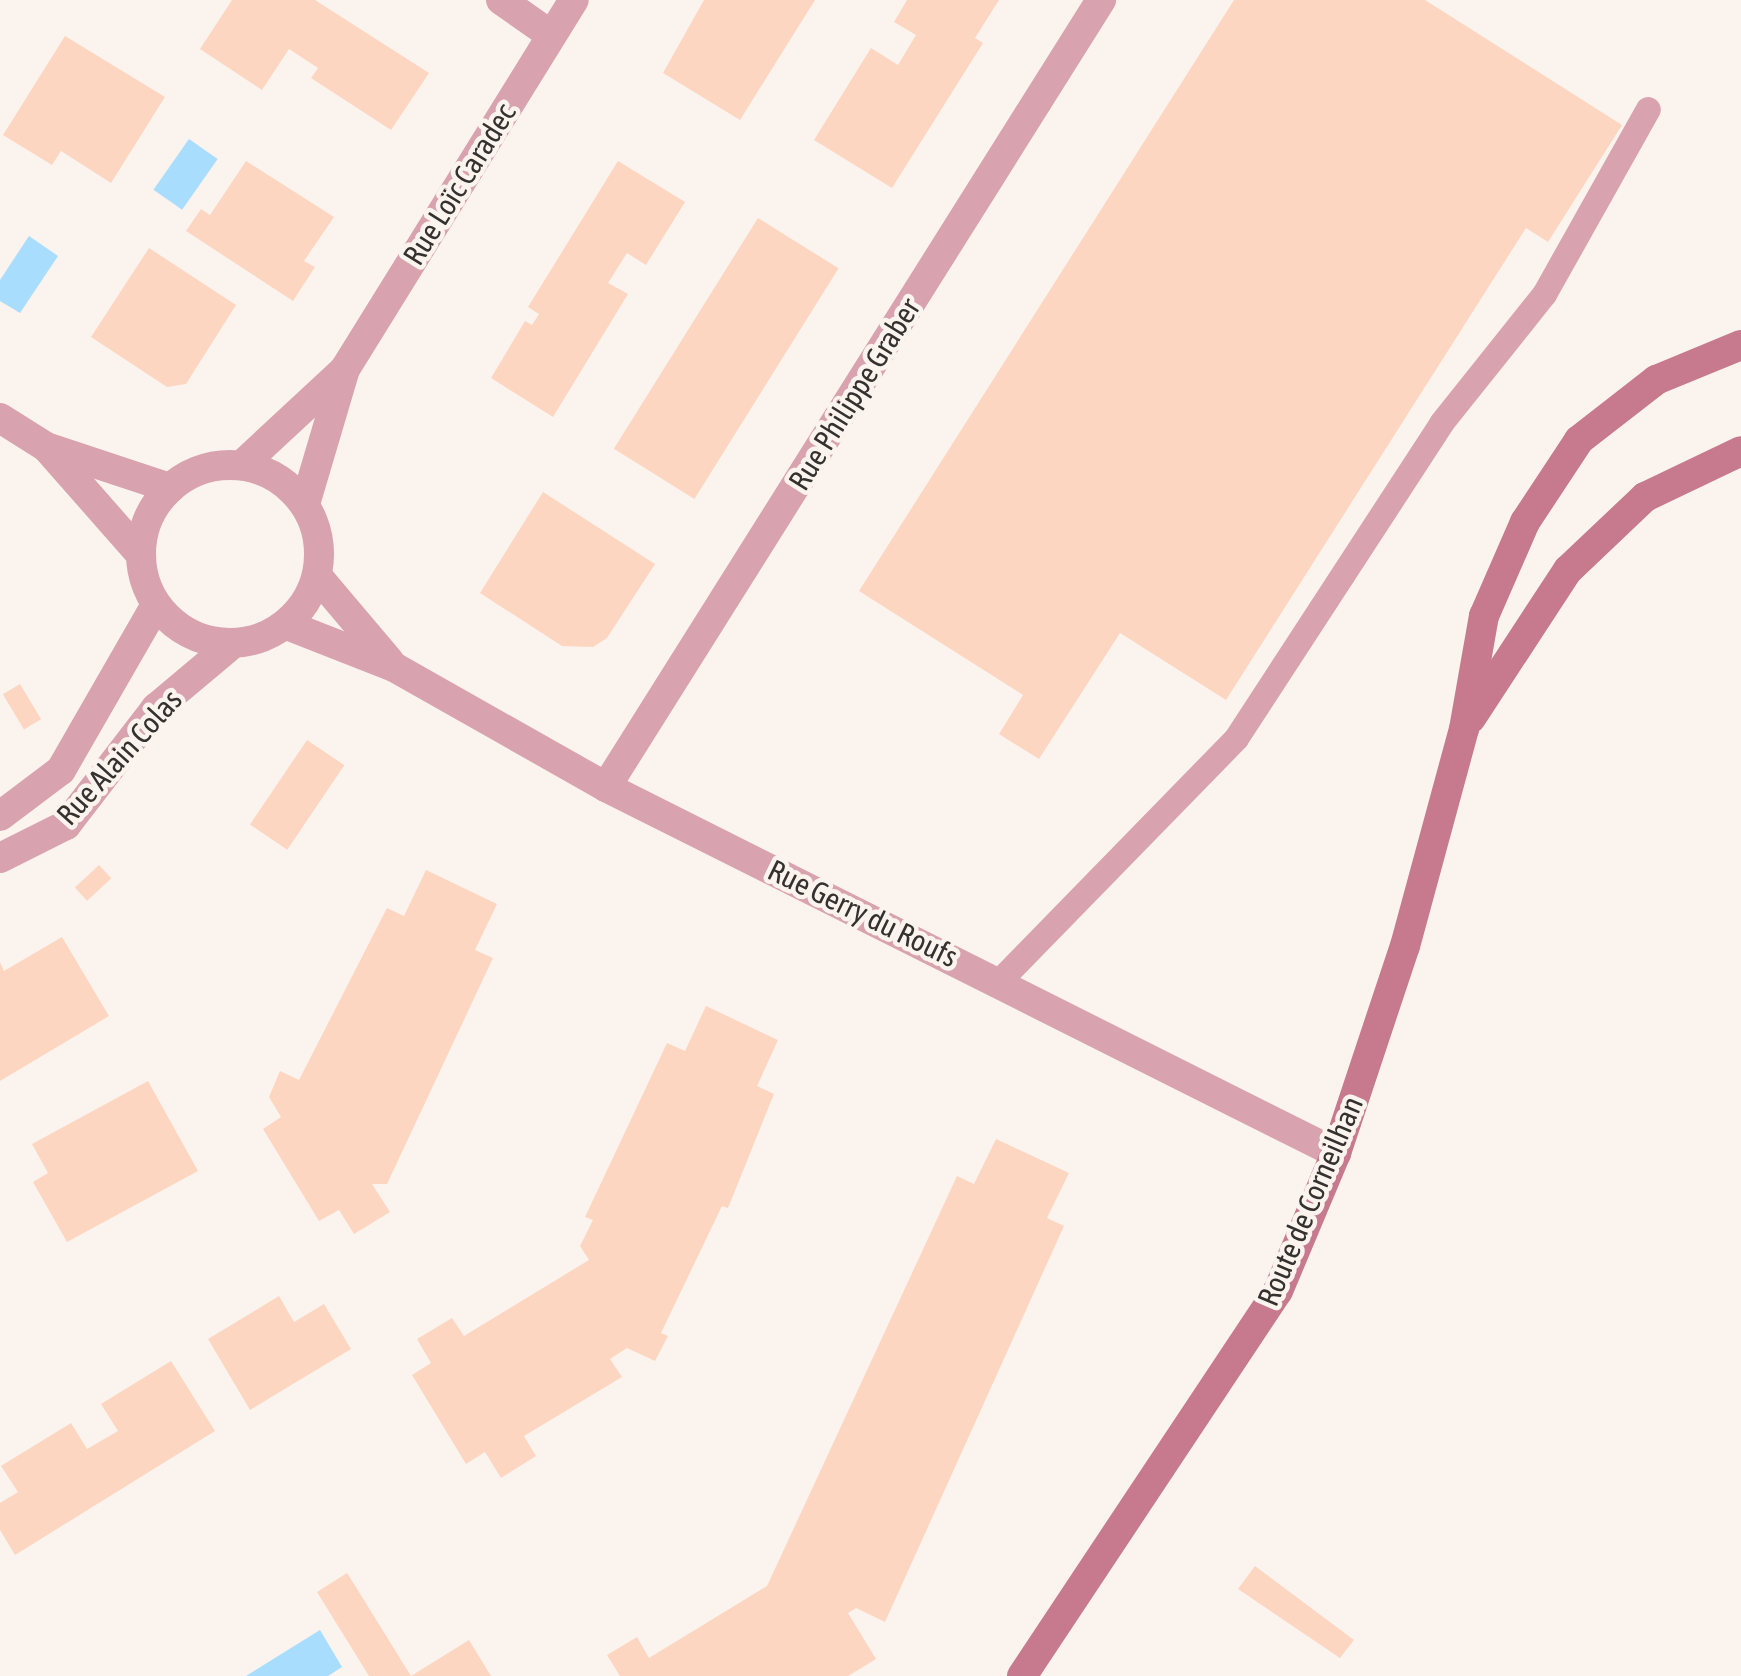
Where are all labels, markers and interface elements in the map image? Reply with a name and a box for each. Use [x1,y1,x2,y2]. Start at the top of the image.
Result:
street label: Rue Loïc Caradec [395,97,523,271]
street label: Rue Philippe Graber [781,292,927,496]
street label: Rue Alain Colas [49,682,189,832]
street label: Rue Gerry du Roufs [762,852,964,974]
street label: Route de Corneilhan [1250,1091,1370,1311]

